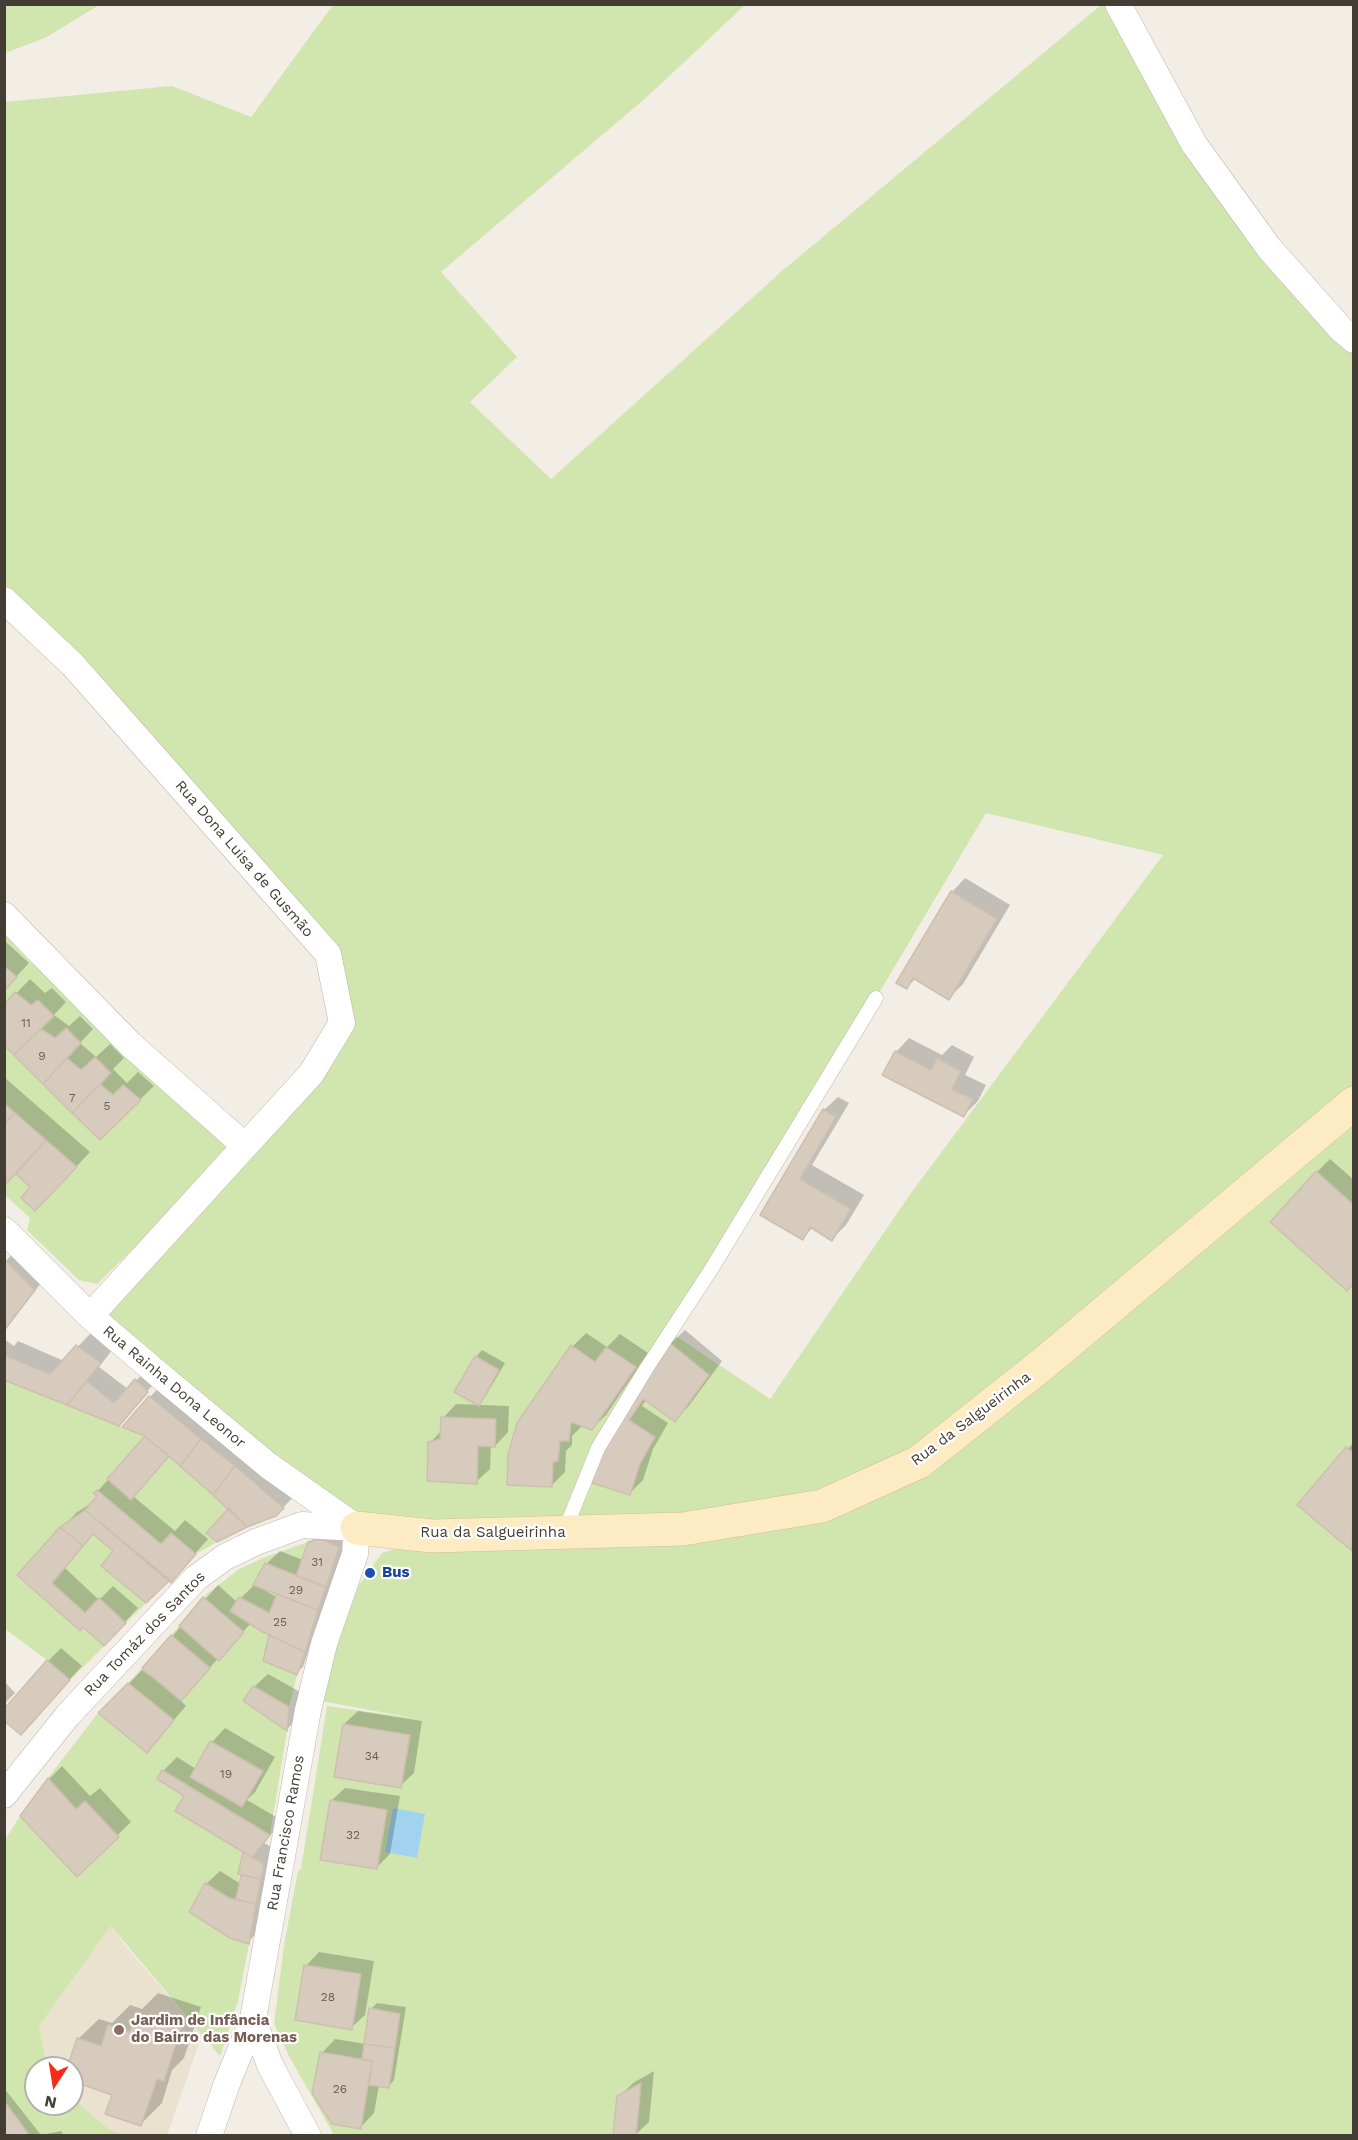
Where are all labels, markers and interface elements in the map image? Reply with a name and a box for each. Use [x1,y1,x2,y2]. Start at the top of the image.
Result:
street label: Rua Dona Luisa de Gusmão [171,777,317,941]
house number: 11 [21,1016,31,1030]
house number: 9 [38,1049,46,1063]
house number: 7 [69,1091,75,1105]
house number: 5 [104,1099,110,1113]
street label: Rua Rainha Dona Leonor [99,1322,249,1452]
street label: Rua da Salgueirinha [908,1368,1034,1470]
street label: Rua da Salgueirinha [420,1524,566,1542]
house number: 31 [311,1555,323,1569]
place label: Bus [382,1564,410,1582]
marker: Bus [363,1566,377,1580]
street label: Rua Tomáz dos Santos [81,1568,209,1700]
house number: 29 [289,1583,303,1597]
house number: 25 [273,1615,287,1629]
house number: 34 [365,1749,379,1763]
street label: Rua Francisco Ramos [263,1754,309,1912]
house number: 19 [220,1767,232,1781]
house number: 32 [346,1828,360,1842]
house number: 28 [321,1990,335,2004]
place label: Jardim de Infância do Bairro das Morenas [131,2012,297,2047]
marker: Jardim de Infância do Bairro das Morenas [112,2023,126,2037]
north arrow [24,2056,84,2116]
house number: 26 [333,2082,347,2096]
text: N [43,2092,58,2113]

